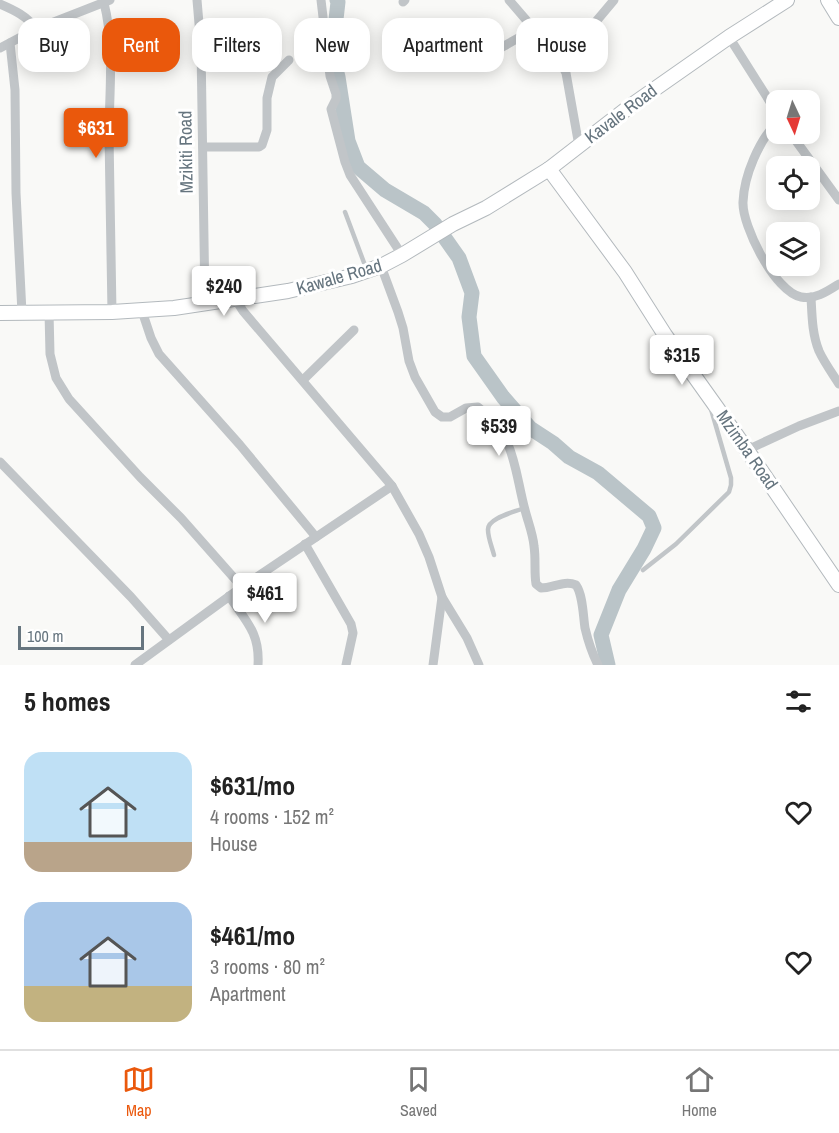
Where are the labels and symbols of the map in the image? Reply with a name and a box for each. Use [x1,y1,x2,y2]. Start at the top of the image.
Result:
street label: Kavale Road [579,78,662,149]
north arrow [766,90,820,144]
pin: $631 [60,108,132,159]
street label: Mzikiti Road [172,110,199,194]
street label: Kawale Road [293,252,385,301]
pin: $240 [188,266,260,317]
pin: $315 [646,335,718,386]
street label: Mzimba Road [711,405,784,495]
pin: $539 [463,406,535,457]
pin: $461 [229,573,301,624]
scale bar [18,623,144,650]

